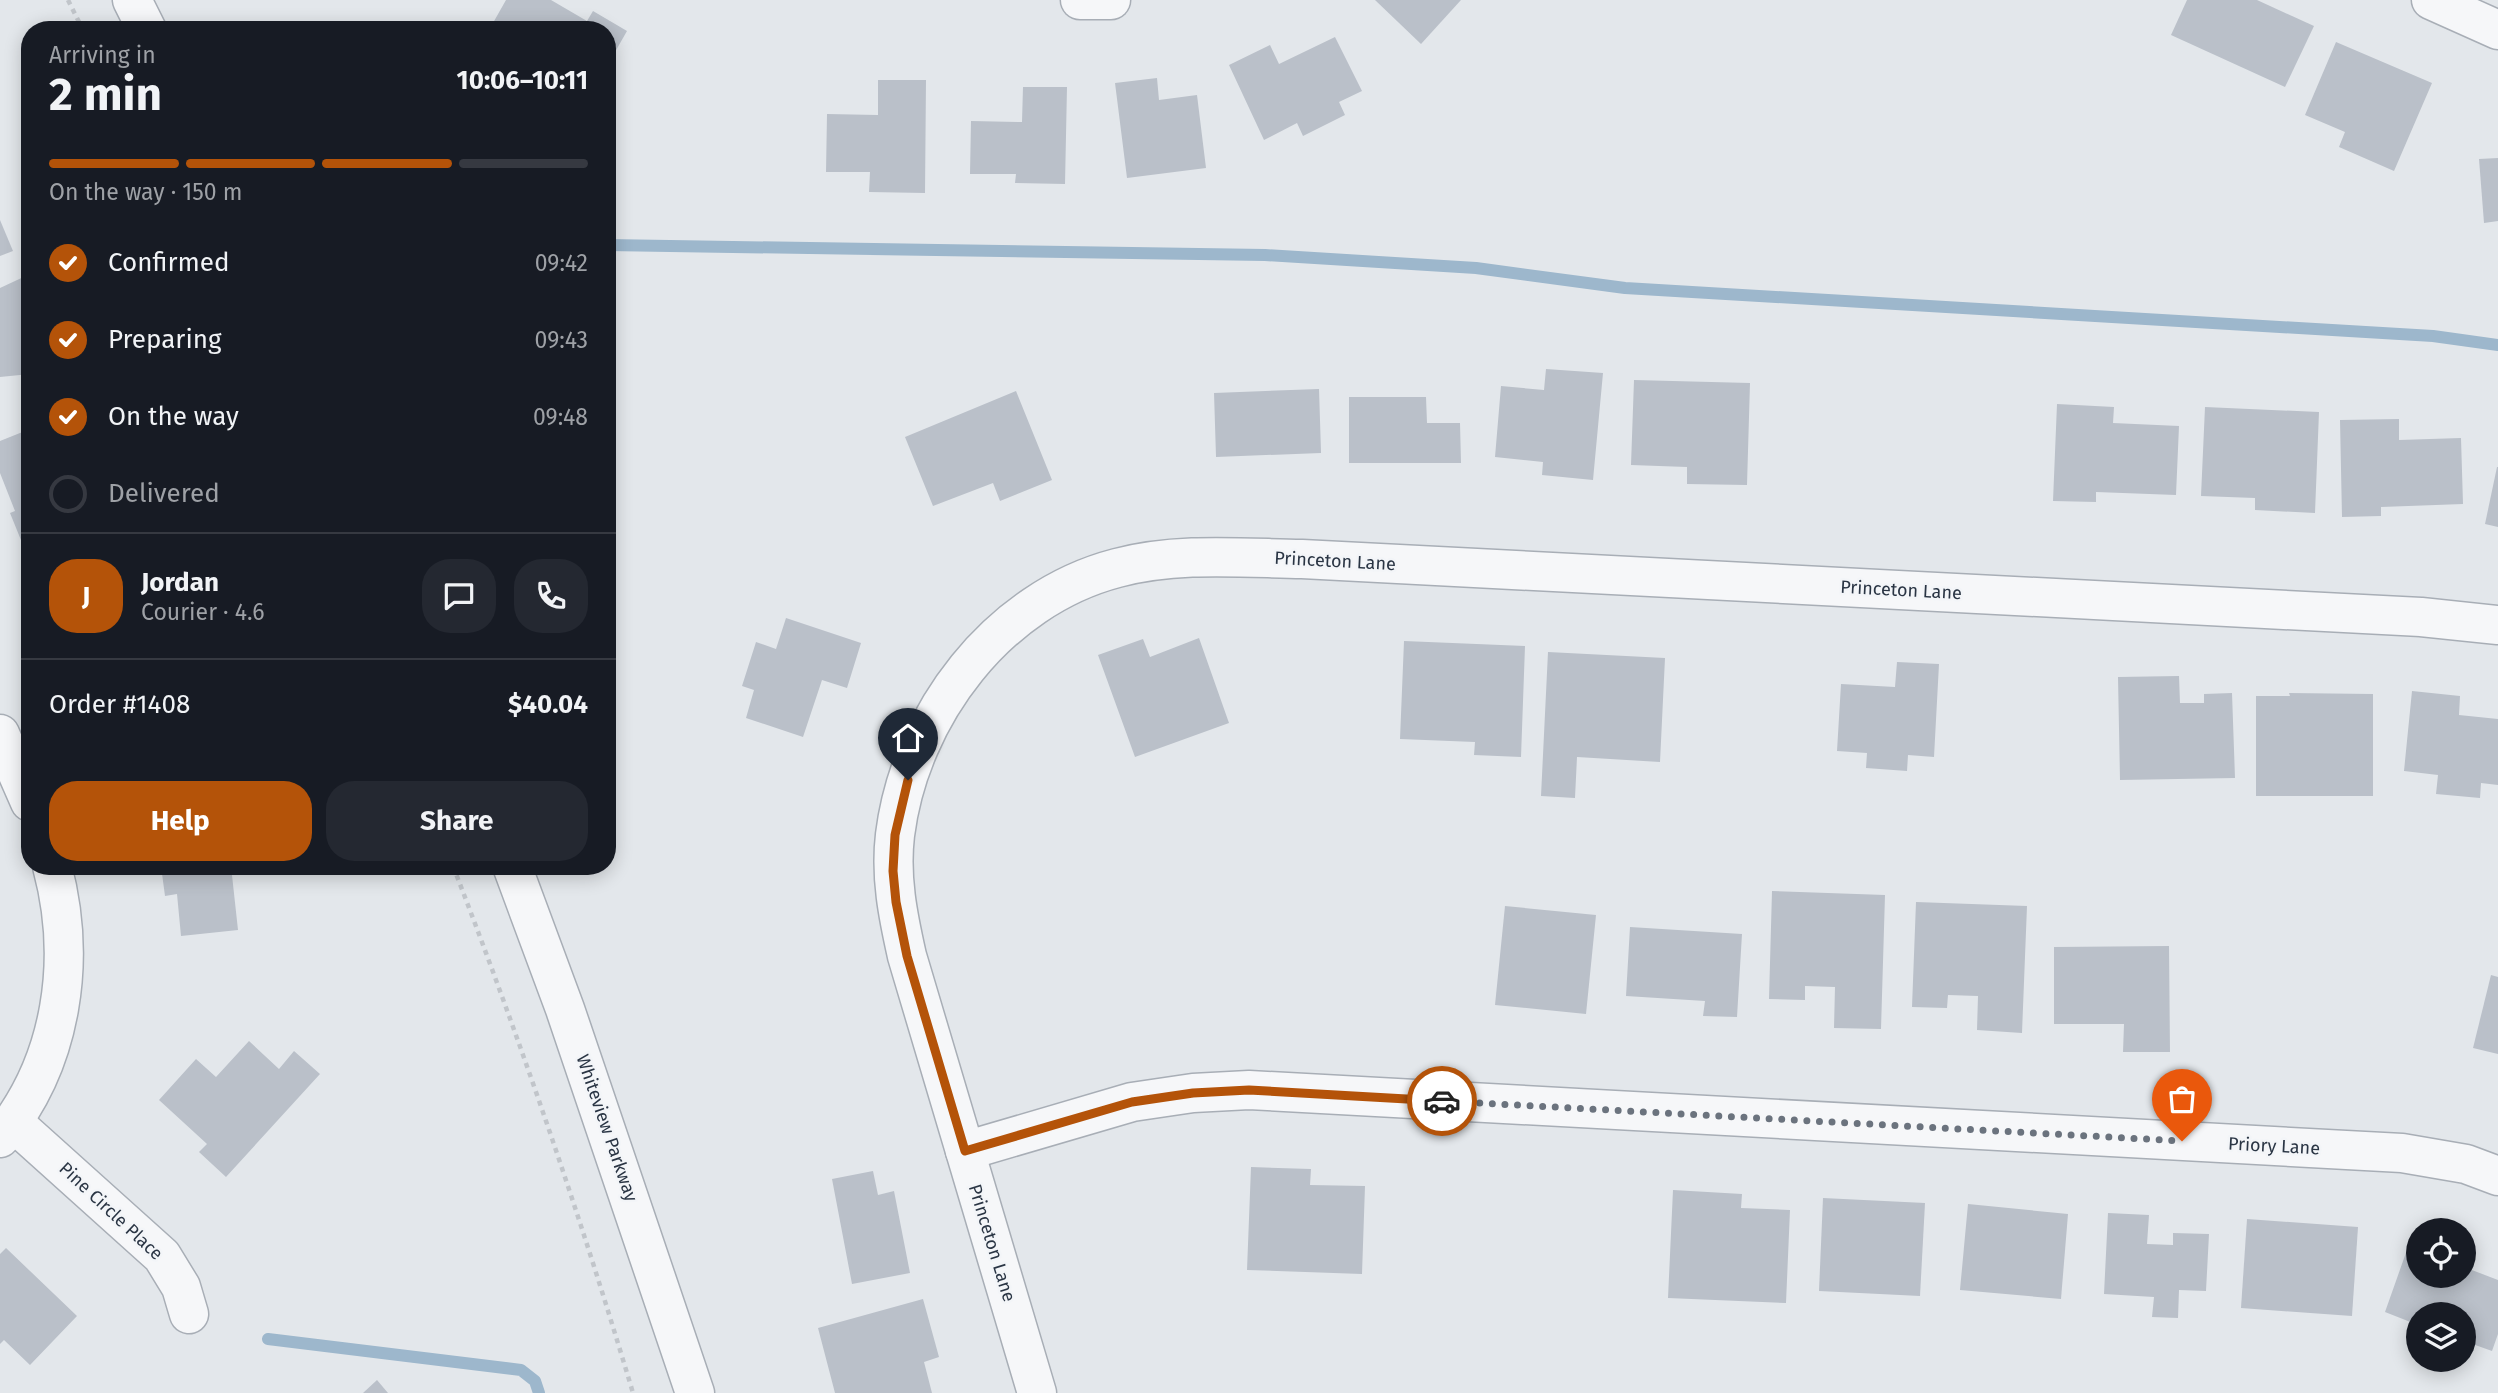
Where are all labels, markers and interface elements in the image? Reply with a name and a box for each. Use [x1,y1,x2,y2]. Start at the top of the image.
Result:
text: Arriving in [49,41,156,69]
text: 10:06–10:11 [457,65,588,96]
text: 2 min [49,67,162,122]
text: On the way · 150 m [49,178,242,206]
icon: check [49,244,87,282]
text: Confirmed [108,247,229,278]
text: 09:42 [535,249,588,277]
icon: check [49,321,87,359]
text: Preparing [108,324,221,355]
text: 09:43 [535,326,588,354]
icon: check [49,398,87,436]
text: On the way [108,401,239,432]
text: 09:48 [533,403,588,431]
text: Delivered [108,478,220,509]
street label: Princeton Lane [1274,547,1396,575]
button: chat [422,559,496,633]
button: phone [514,559,588,633]
text: Jordan [141,567,219,598]
street label: Princeton Lane [1840,576,1962,604]
text: J [82,581,90,612]
text: Courier · 4.6 [141,598,265,626]
text: Order #1408 [49,689,190,720]
text: $40.04 [508,689,588,720]
pin [878,708,938,780]
icon: home [889,719,927,757]
button: Help [49,781,312,861]
button: Share [326,781,588,861]
street label: Whiteview Parkway [571,1051,643,1205]
courier [1407,1066,1477,1136]
pin [2152,1069,2212,1141]
icon: bag [2163,1080,2201,1118]
icon: car [1423,1082,1461,1120]
street label: Priory Lane [2227,1133,2321,1159]
street label: Pine Circle Place [55,1157,167,1265]
street label: Princeton Lane [964,1182,1020,1304]
map controls [2406,1218,2476,1372]
button: locate [2406,1218,2476,1288]
button: layers [2406,1302,2476,1372]

